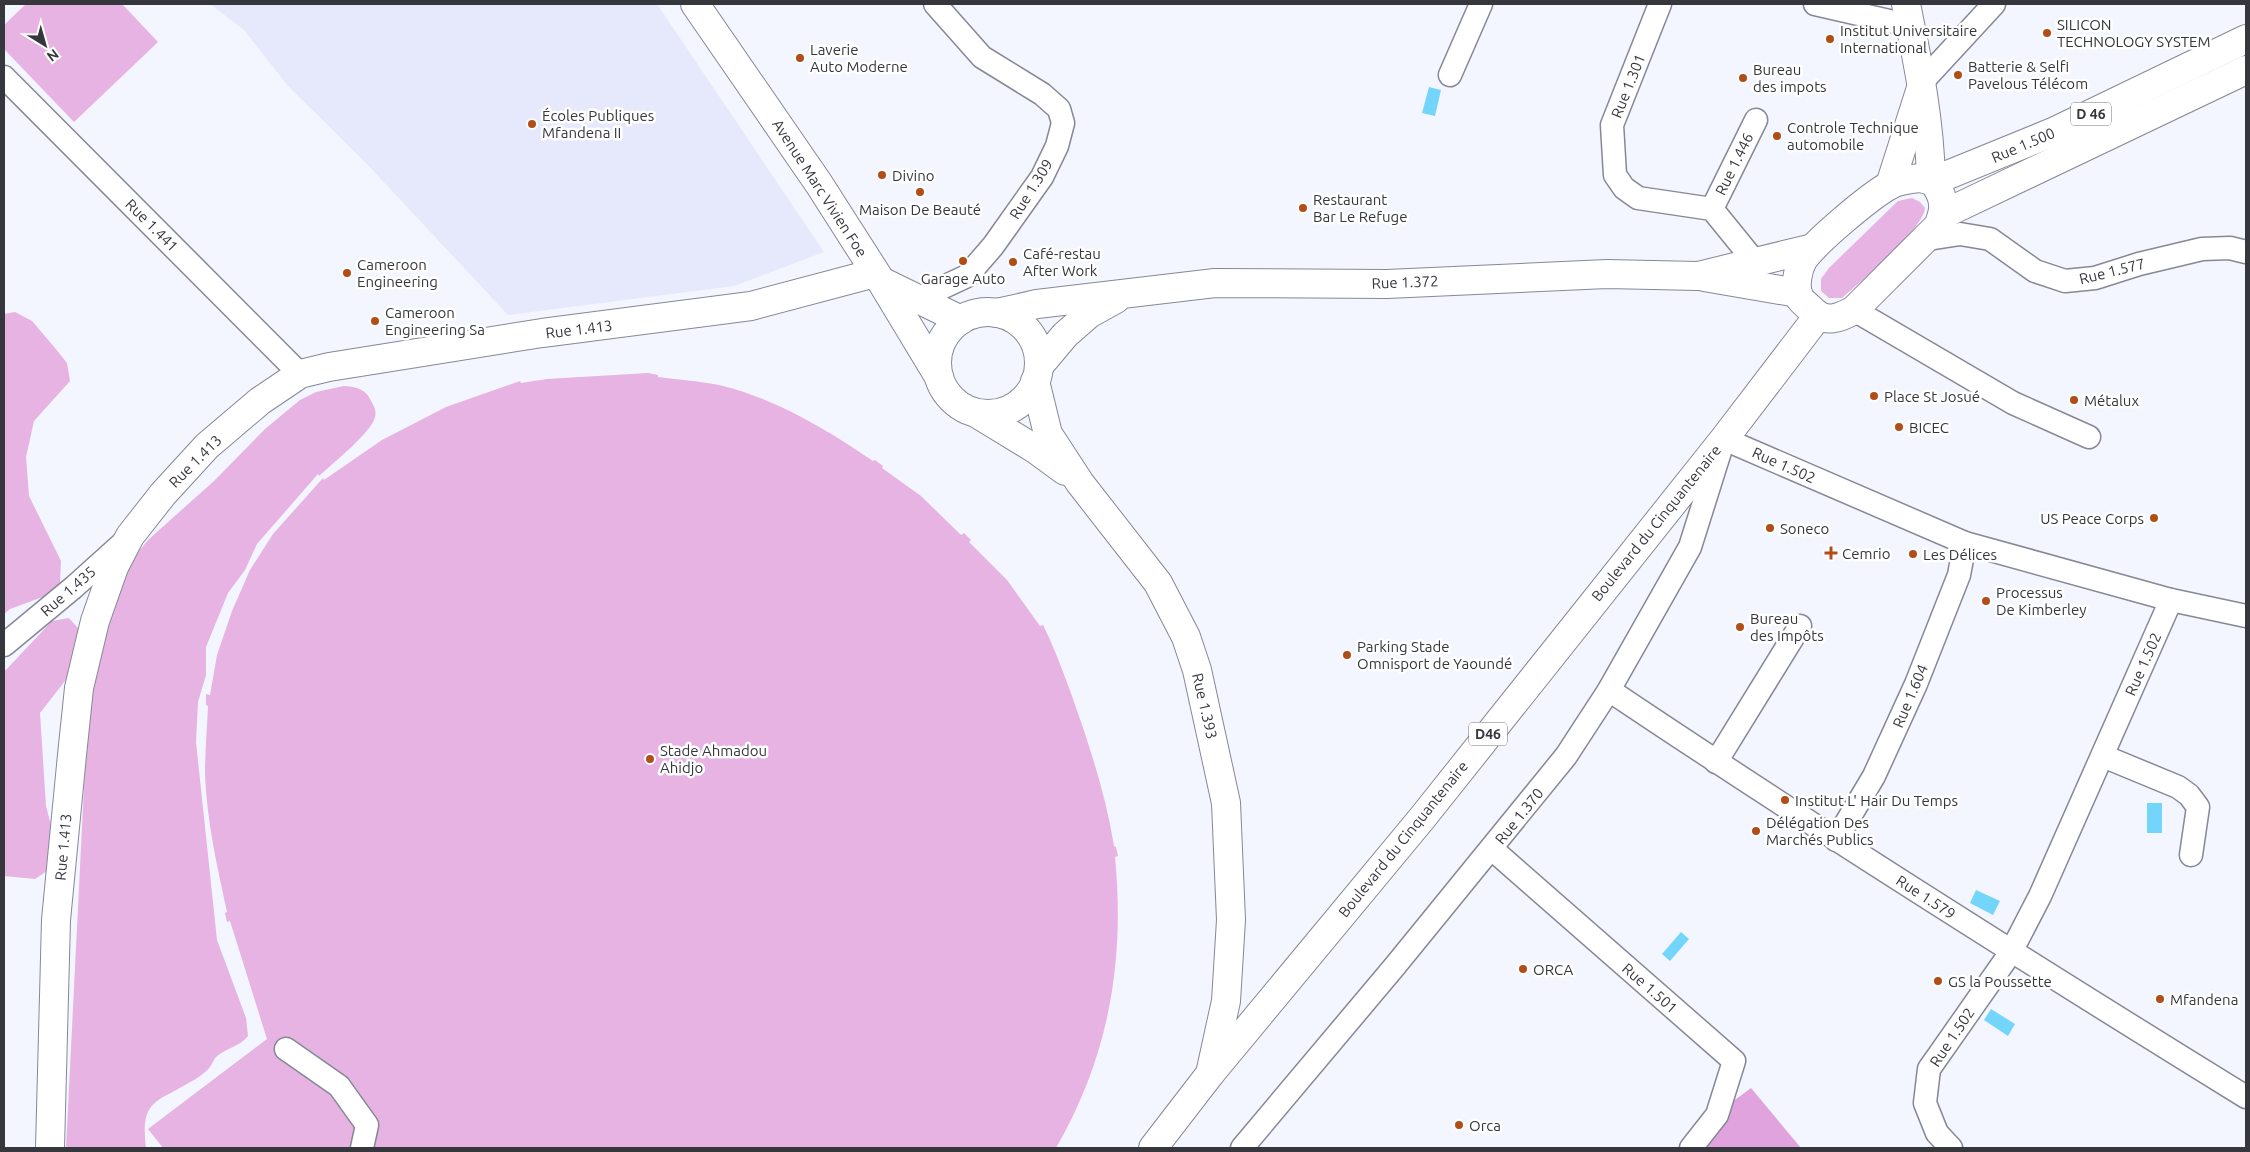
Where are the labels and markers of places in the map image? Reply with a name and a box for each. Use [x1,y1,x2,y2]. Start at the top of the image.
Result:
place label: SILICON TECHNOLOGY SYSTEM [2057,16,2211,50]
place label: Institut Universitaire International [1840,22,1977,56]
marker: SILICON TECHNOLOGY SYSTEM [2041,27,2053,39]
marker: Institut Universitaire International [1824,33,1836,45]
place label: Laverie Auto Moderne [810,41,908,75]
marker: Laverie Auto Moderne [794,52,806,64]
place label: Batterie & Selfi Pavelous Télécom [1968,58,2088,92]
place label: Bureau des impots [1753,61,1827,95]
marker: Batterie & Selfi Pavelous Télécom [1952,69,1964,81]
marker: Bureau des impots [1737,72,1749,84]
place label: Écoles Publiques Mfandena II [542,107,654,141]
marker: Écoles Publiques Mfandena II [526,118,538,130]
place label: Controle Technique automobile [1787,119,1919,153]
marker: Controle Technique automobile [1771,130,1783,142]
place label: Divino [892,167,935,184]
marker: Divino [876,169,888,181]
marker: Maison De Beauté [914,186,926,198]
place label: Restaurant Bar Le Refuge [1313,191,1408,225]
place label: Maison De Beauté [859,201,981,218]
marker: Restaurant Bar Le Refuge [1297,202,1309,214]
place label: Café-restau After Work [1023,245,1101,279]
marker: Garage Auto [957,255,969,267]
place label: Cameroon Engineering [357,256,438,290]
marker: Café-restau After Work [1007,256,1019,268]
marker: Cameroon Engineering [341,267,353,279]
place label: Garage Auto [921,270,1005,287]
place label: Cameroon Engineering Sa [385,304,485,338]
marker: Cameroon Engineering Sa [369,315,381,327]
place label: Place St Josué [1884,388,1980,405]
marker: Place St Josué [1868,390,1880,402]
place label: Métalux [2084,392,2139,409]
marker: Métalux [2068,394,2080,406]
place label: BICEC [1909,419,1949,436]
marker: BICEC [1893,421,1905,433]
place label: US Peace Corps [2040,510,2144,527]
marker: US Peace Corps [2148,512,2160,524]
place label: Soneco [1780,520,1829,537]
marker: Soneco [1764,522,1776,534]
place label: Cemrio [1842,545,1891,562]
marker: Cemrio [1824,546,1838,560]
place label: Les Délices [1923,546,1997,563]
marker: Les Délices [1907,548,1919,560]
place label: Processus De Kimberley [1996,584,2087,618]
marker: Processus De Kimberley [1980,595,1992,607]
place label: Bureau des Impôts [1750,610,1824,644]
marker: Bureau des Impôts [1734,621,1746,633]
place label: Parking Stade Omnisport de Yaoundé [1357,638,1512,672]
marker: Parking Stade Omnisport de Yaoundé [1341,649,1353,661]
place label: Stade Ahmadou Ahidjo [660,742,767,776]
marker: Stade Ahmadou Ahidjo [644,753,656,765]
place label: Institut L' Hair Du Temps [1795,792,1958,809]
marker: Institut L' Hair Du Temps [1779,794,1791,806]
place label: Délégation Des Marchés Publics [1766,814,1874,848]
marker: Délégation Des Marchés Publics [1750,825,1762,837]
place label: ORCA [1533,961,1573,978]
marker: ORCA [1517,963,1529,975]
place label: GS la Poussette [1948,973,2052,990]
marker: GS la Poussette [1932,975,1944,987]
place label: Mfandena [2170,991,2238,1008]
marker: Mfandena [2154,993,2166,1005]
place label: Orca [1469,1117,1501,1134]
marker: Orca [1453,1119,1465,1131]

